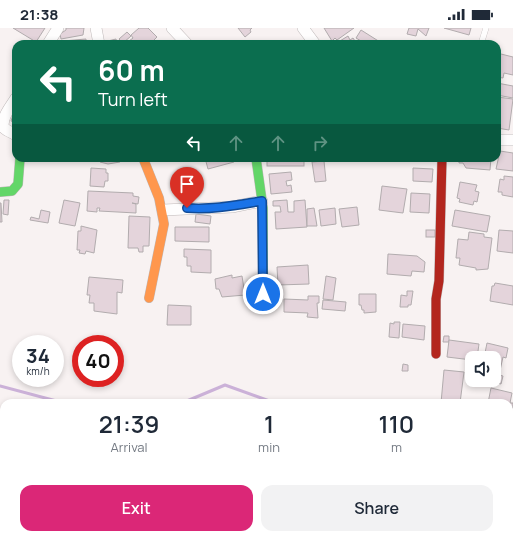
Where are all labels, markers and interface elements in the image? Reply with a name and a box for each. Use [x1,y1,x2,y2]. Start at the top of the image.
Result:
text: 21:38 [20,4,59,25]
text: 60 m [98,51,165,89]
icon: left [32,56,84,108]
text: Turn left [98,87,168,111]
icon: left [183,132,205,154]
icon: ahead [225,132,247,154]
icon: ahead [267,132,289,154]
icon: right [309,132,331,154]
pin [170,167,204,208]
icon: arrive [176,173,198,195]
position arrow [242,273,284,315]
speed limit sign: 40 [72,335,124,387]
text: 34 [26,342,50,369]
map controls [465,351,501,387]
button: sound [465,351,501,387]
text: km/h [26,364,50,378]
text: 21:39 [99,407,159,440]
text: 1 [264,407,274,440]
text: 110 [379,407,414,440]
text: Arrival [110,438,148,456]
text: min [258,438,280,456]
text: m [391,438,402,456]
button: Exit [20,485,253,531]
button: Share [261,485,493,531]

